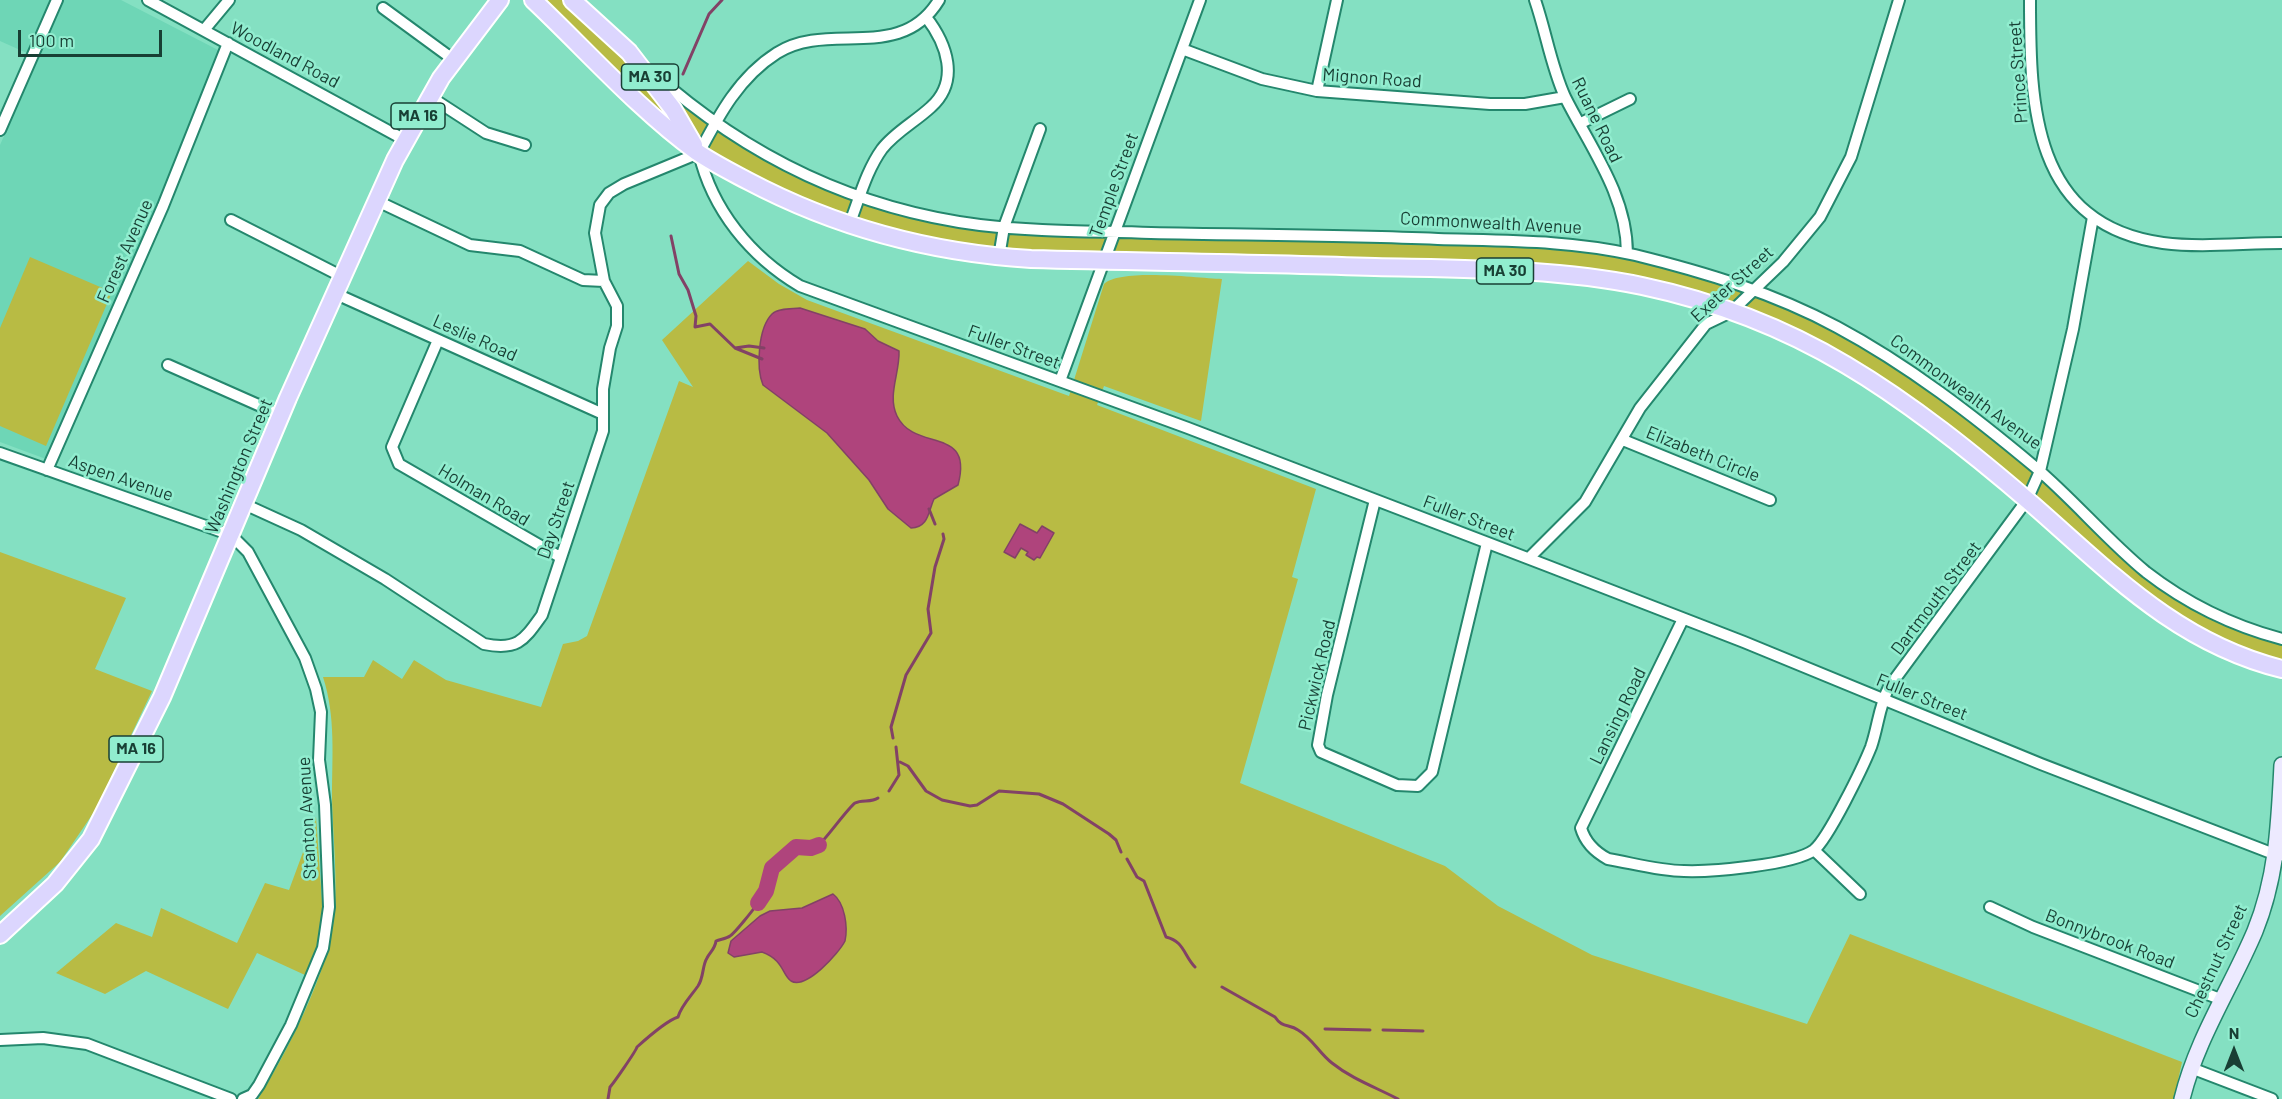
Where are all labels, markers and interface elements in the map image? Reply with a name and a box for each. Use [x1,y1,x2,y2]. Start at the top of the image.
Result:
street label: Woodland Road [227,17,343,93]
scale bar [21,18,165,56]
street label: Prince Street [2004,20,2032,124]
text: 100 m [29,29,74,51]
road number: MA 30 [622,64,678,90]
street label: Mignon Road [1322,64,1422,92]
street label: Ruane Road [1567,74,1627,166]
road number: MA 16 [391,103,445,129]
street label: Temple Street [1085,130,1143,240]
street label: Forest Avenue [93,196,157,306]
street label: Commonwealth Avenue [1399,207,1583,239]
street label: Exeter Street [1686,241,1778,327]
road number: MA 30 [1476,258,1534,284]
street label: Leslie Road [429,310,521,366]
street label: Fuller Street [965,320,1063,374]
street label: Commonwealth Avenue [1886,330,2046,454]
street label: Washington Street [201,395,277,537]
street label: Elizabeth Circle [1643,421,1763,487]
street label: Aspen Avenue [66,450,176,506]
street label: Holman Road [434,459,534,531]
street label: Day Street [533,478,579,562]
street label: Fuller Street [1420,491,1518,545]
street label: Dartmouth Street [1886,537,1986,659]
street label: Pickwick Road [1294,618,1340,732]
street label: Lansing Road [1585,664,1651,768]
street label: Fuller Street [1873,669,1971,725]
road number: MA 16 [109,736,163,762]
street label: Stanton Avenue [293,756,321,880]
street label: Chestnut Street [2180,900,2252,1022]
street label: Bonnybrook Road [2042,904,2178,974]
north arrow [2204,1021,2264,1081]
text: N [2229,1023,2239,1042]

